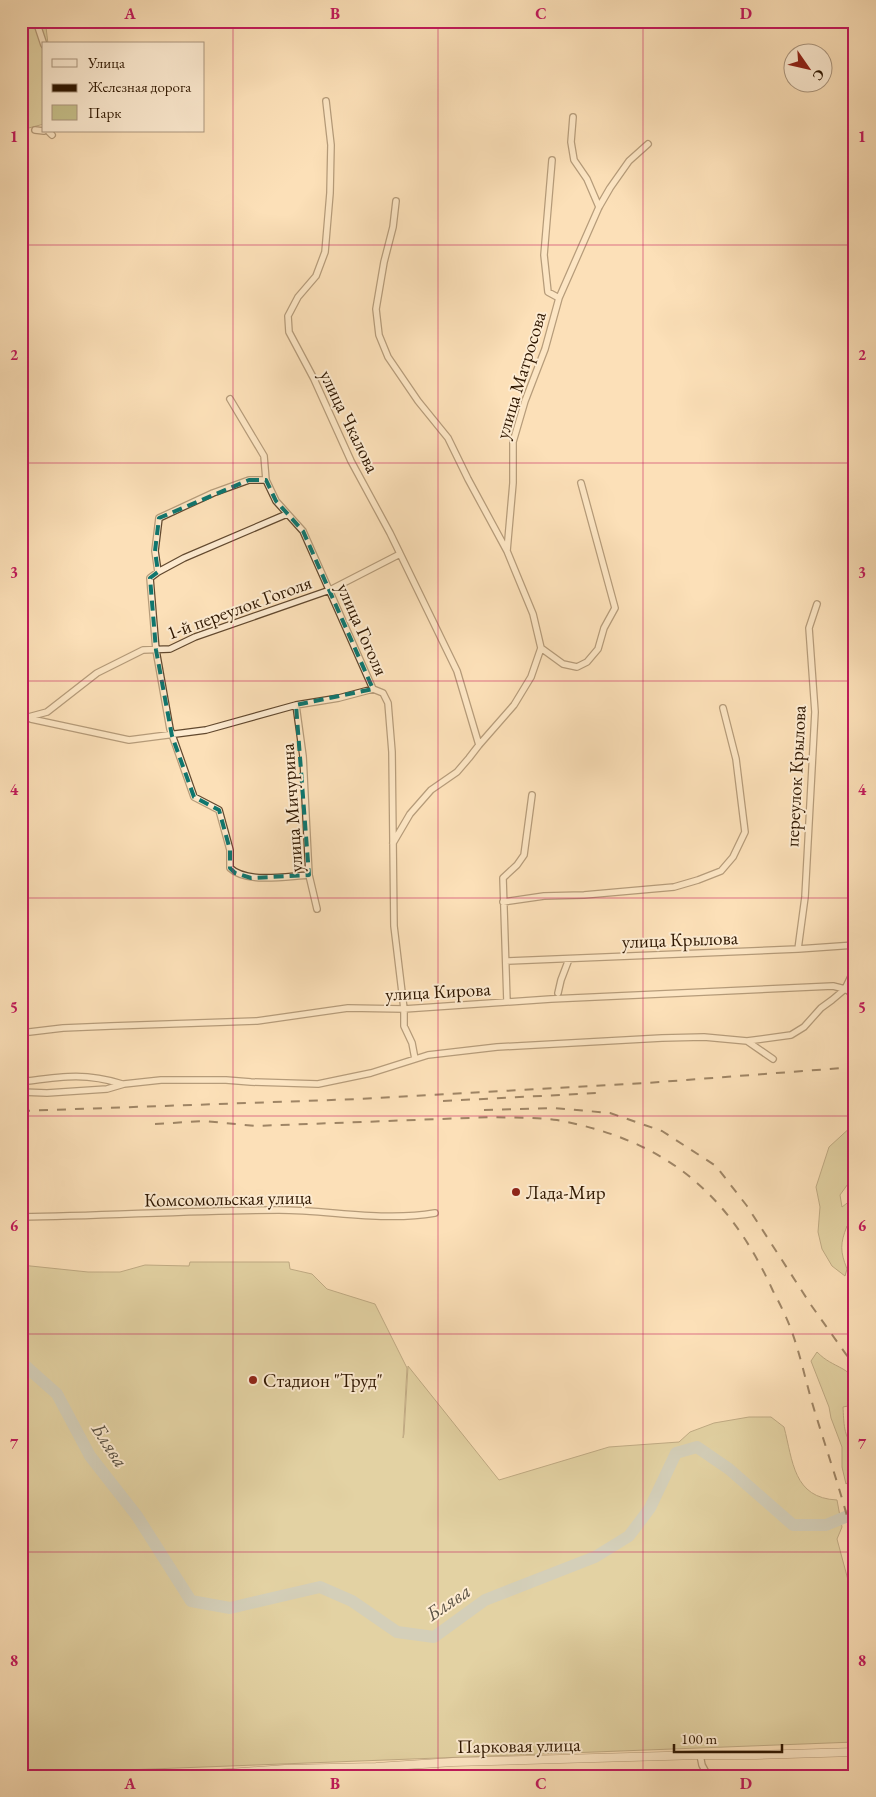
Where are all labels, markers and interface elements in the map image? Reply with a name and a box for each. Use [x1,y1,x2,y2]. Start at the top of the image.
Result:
text: A [123,3,136,24]
text: B [330,3,340,24]
text: C [535,3,547,24]
text: D [740,3,752,24]
legend [42,42,205,132]
north arrow [784,42,834,92]
text: Улица [87,53,125,72]
text: С [809,66,829,84]
text: Железная дорога [87,77,191,96]
text: Парк [88,103,121,122]
text: 1 [10,126,18,147]
text: 1 [858,126,866,147]
street label: улица Матросова [489,308,552,442]
text: 2 [10,344,19,365]
text: 2 [858,344,867,365]
street label: улица Чкалова [314,366,385,477]
text: 3 [10,562,18,583]
text: 3 [858,562,866,583]
street label: 1-й переулок Гоголя [163,569,316,645]
street label: улица Гоголя [331,579,394,680]
street label: переулок Крылова [779,704,812,847]
street label: улица Мичурина [274,742,308,873]
text: 4 [10,779,19,800]
text: 4 [858,779,867,800]
street label: улица Крылова [621,925,739,954]
street label: улица Кирова [385,976,492,1007]
text: 5 [10,997,18,1018]
text: 5 [858,997,866,1018]
place label: Лада-Мир [526,1180,606,1205]
street label: Комсомольская улица [144,1185,313,1212]
marker: Лада-Мир [510,1186,522,1198]
text: 6 [10,1215,19,1236]
text: 6 [858,1215,867,1236]
place label: Стадион "Труд" [263,1368,383,1393]
marker: Стадион "Труд" [247,1374,259,1386]
water label: Блява [85,1417,134,1472]
text: 7 [10,1433,19,1454]
text: 7 [858,1433,867,1454]
water label: Блява [420,1578,475,1627]
text: 8 [10,1650,18,1671]
text: 8 [858,1650,866,1671]
scale bar [674,1722,781,1754]
text: 100 m [681,1729,718,1748]
street label: Парковая улица [457,1732,581,1759]
text: A [123,1773,136,1794]
text: B [330,1773,340,1794]
text: C [535,1773,547,1794]
text: D [740,1773,752,1794]

